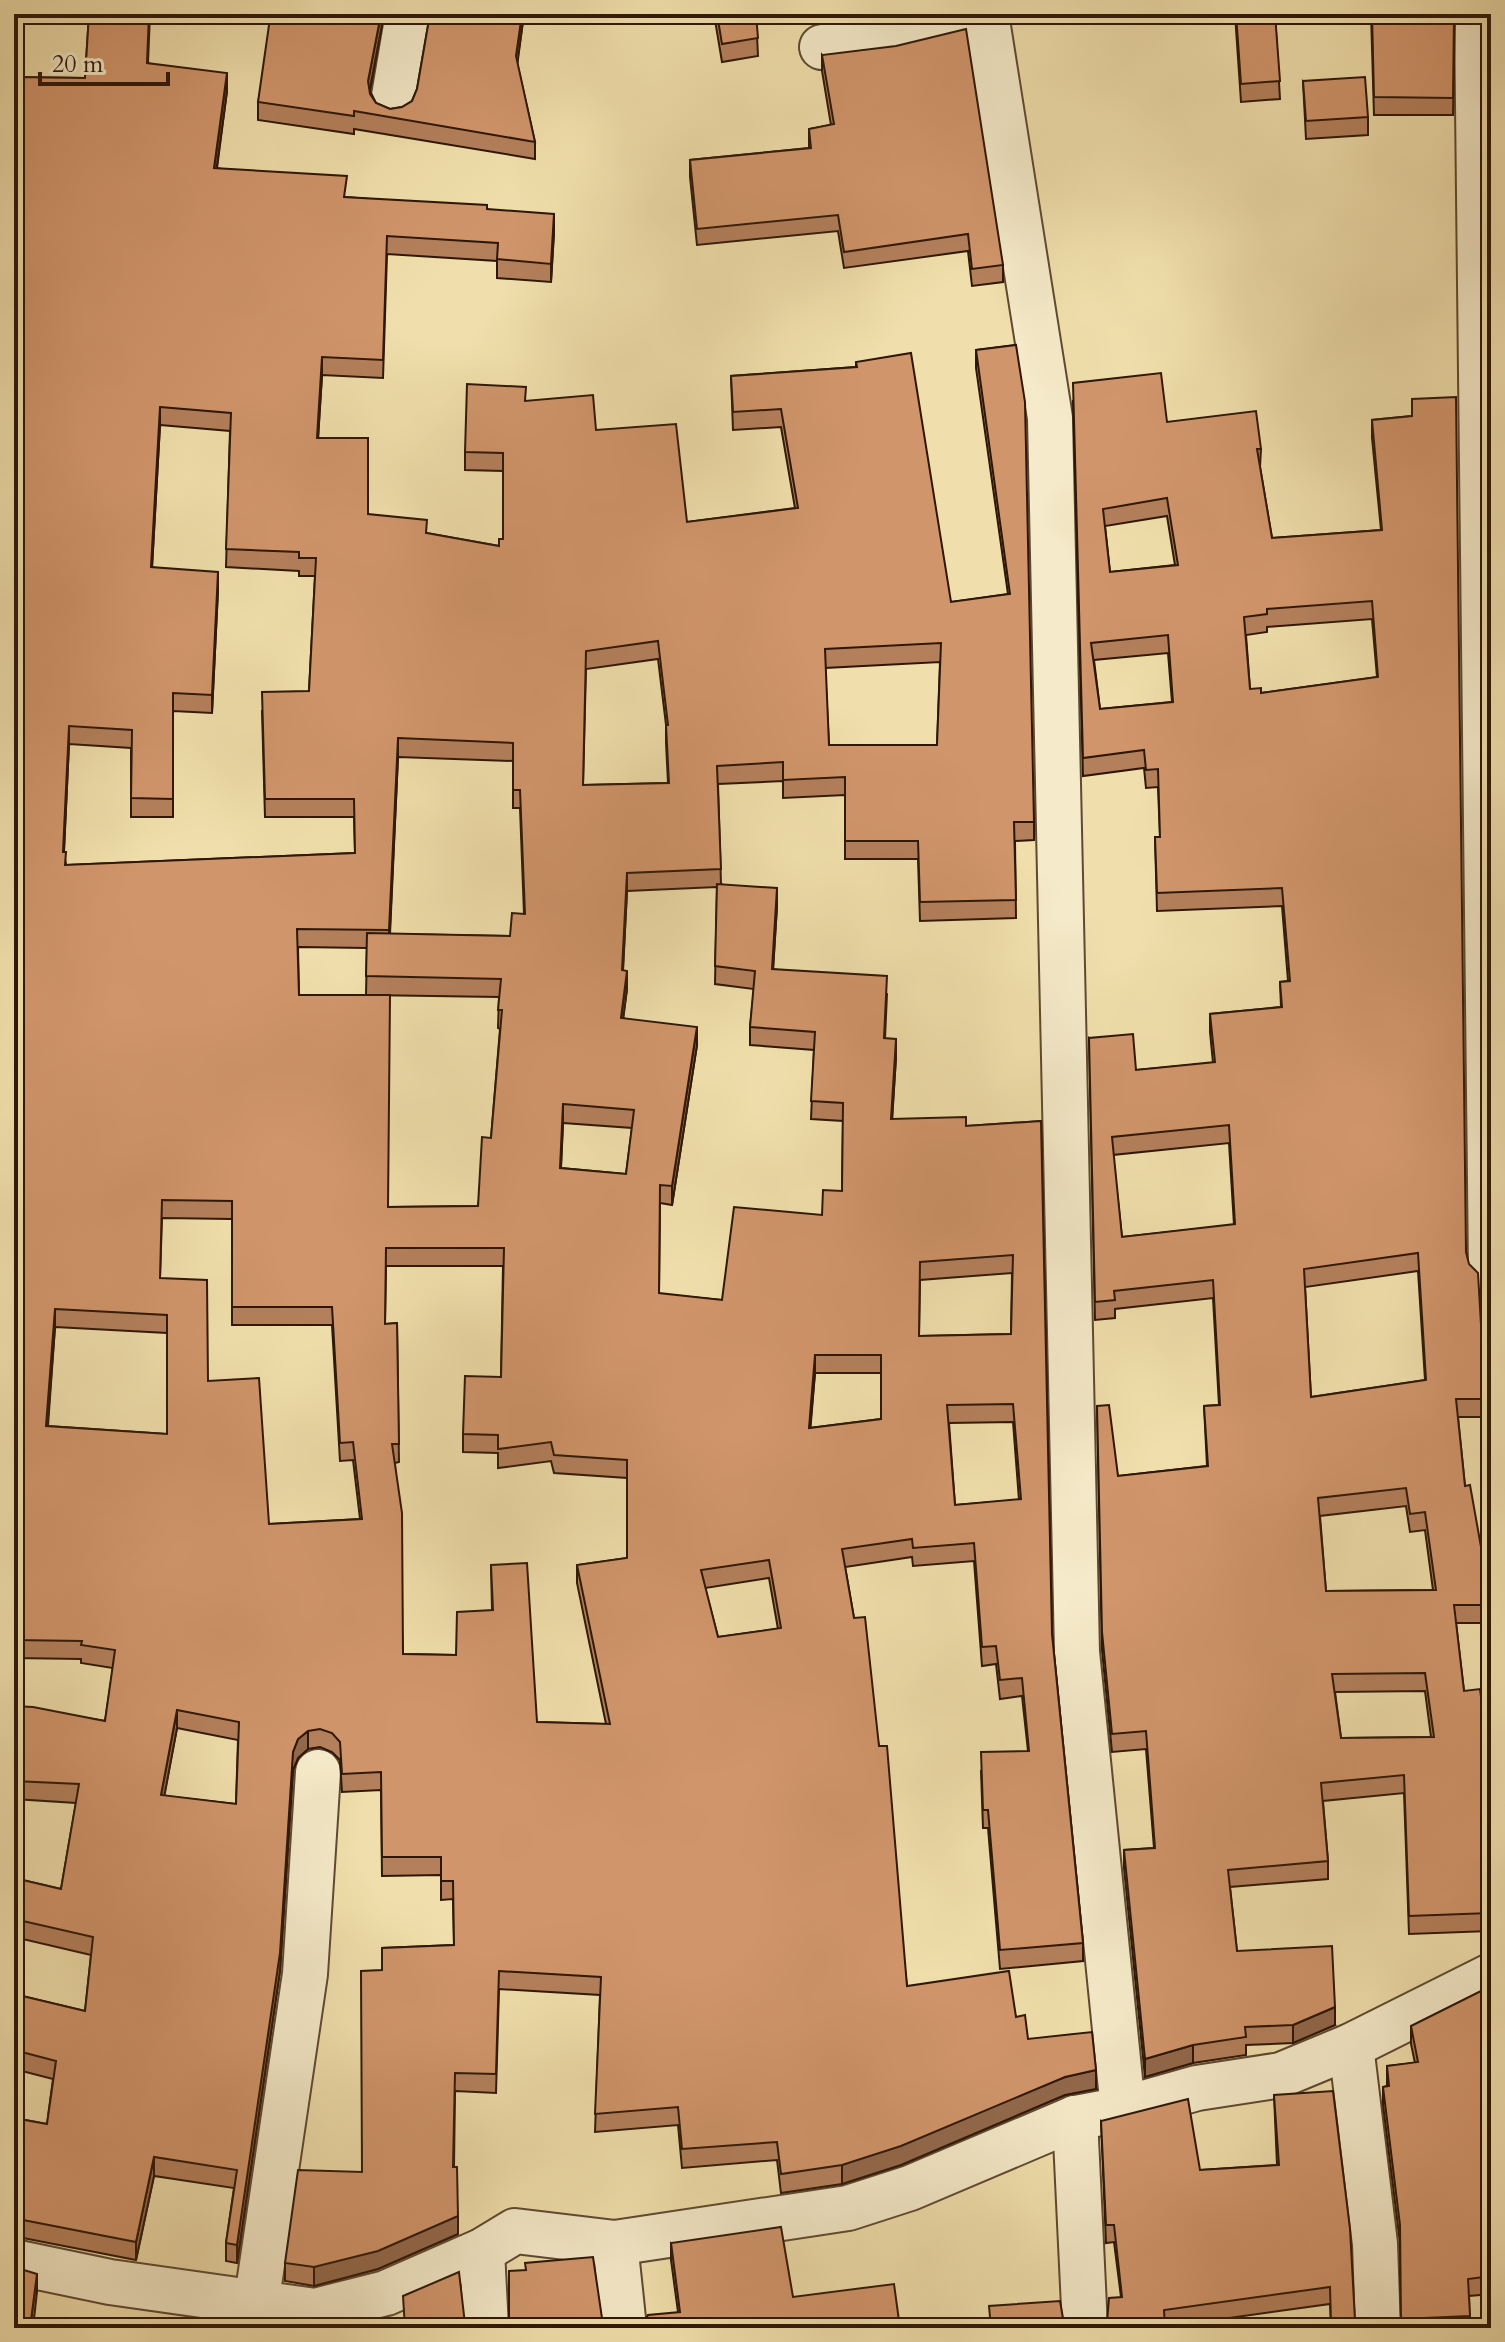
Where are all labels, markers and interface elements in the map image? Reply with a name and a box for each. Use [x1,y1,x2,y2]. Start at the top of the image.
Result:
scale bar [40,36,168,86]
text: 20 m [52,48,104,81]

